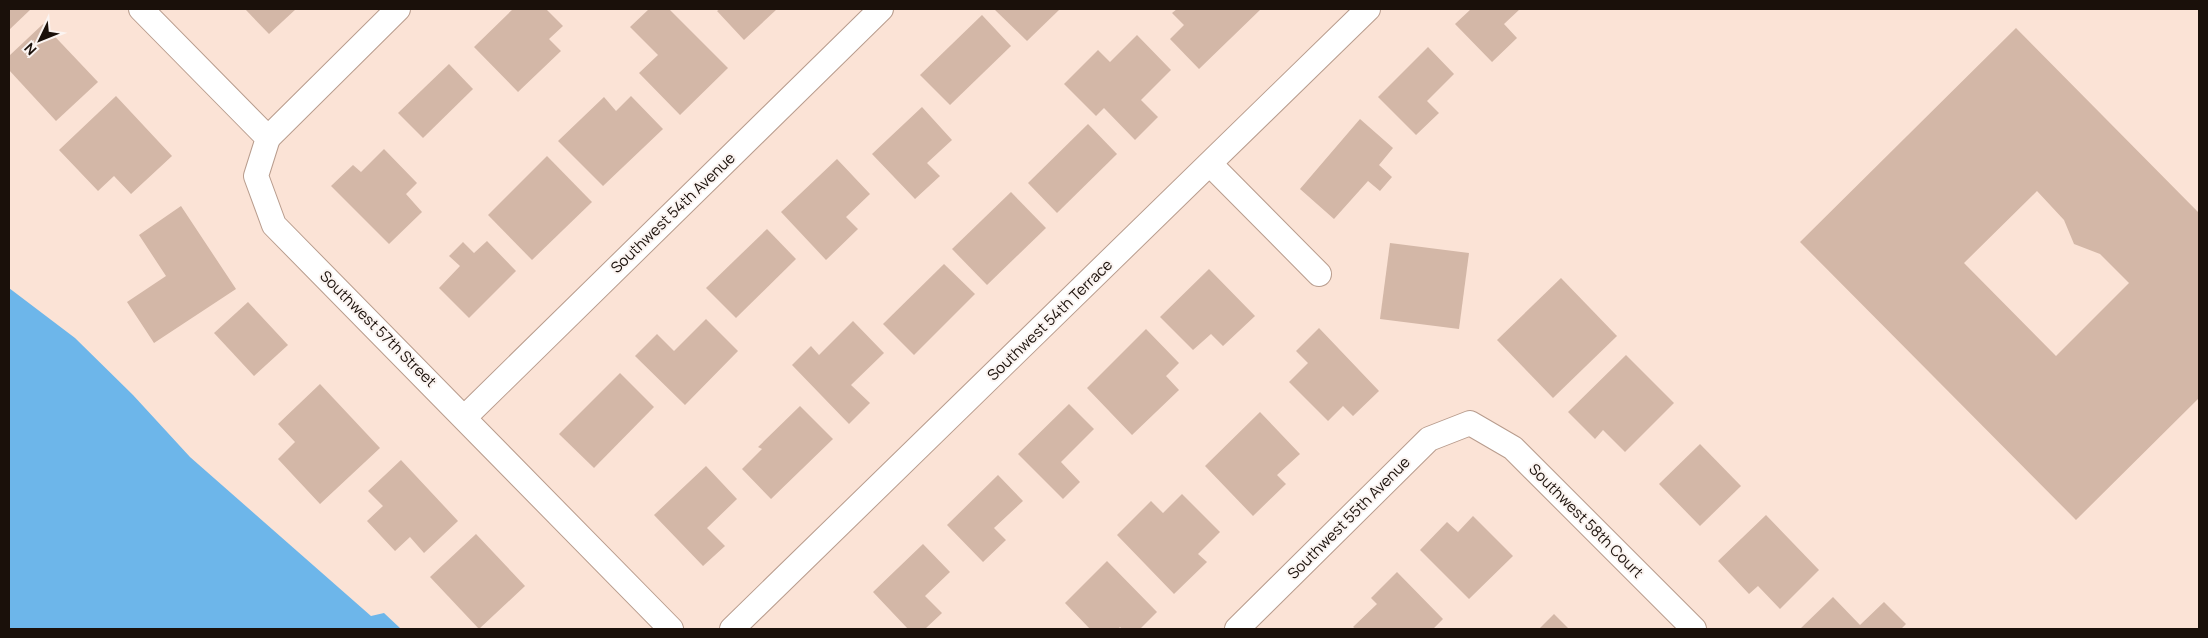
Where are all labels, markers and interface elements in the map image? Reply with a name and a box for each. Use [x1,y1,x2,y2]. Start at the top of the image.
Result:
north arrow [15,15,65,65]
text: N [20,39,41,59]
street label: Southwest 54th Avenue [606,147,740,278]
street label: Southwest 54th Terrace [982,254,1117,385]
street label: Southwest 57th Street [315,266,441,392]
street label: Southwest 55th Avenue [1283,452,1415,584]
street label: Southwest 58th Court [1524,459,1648,583]

